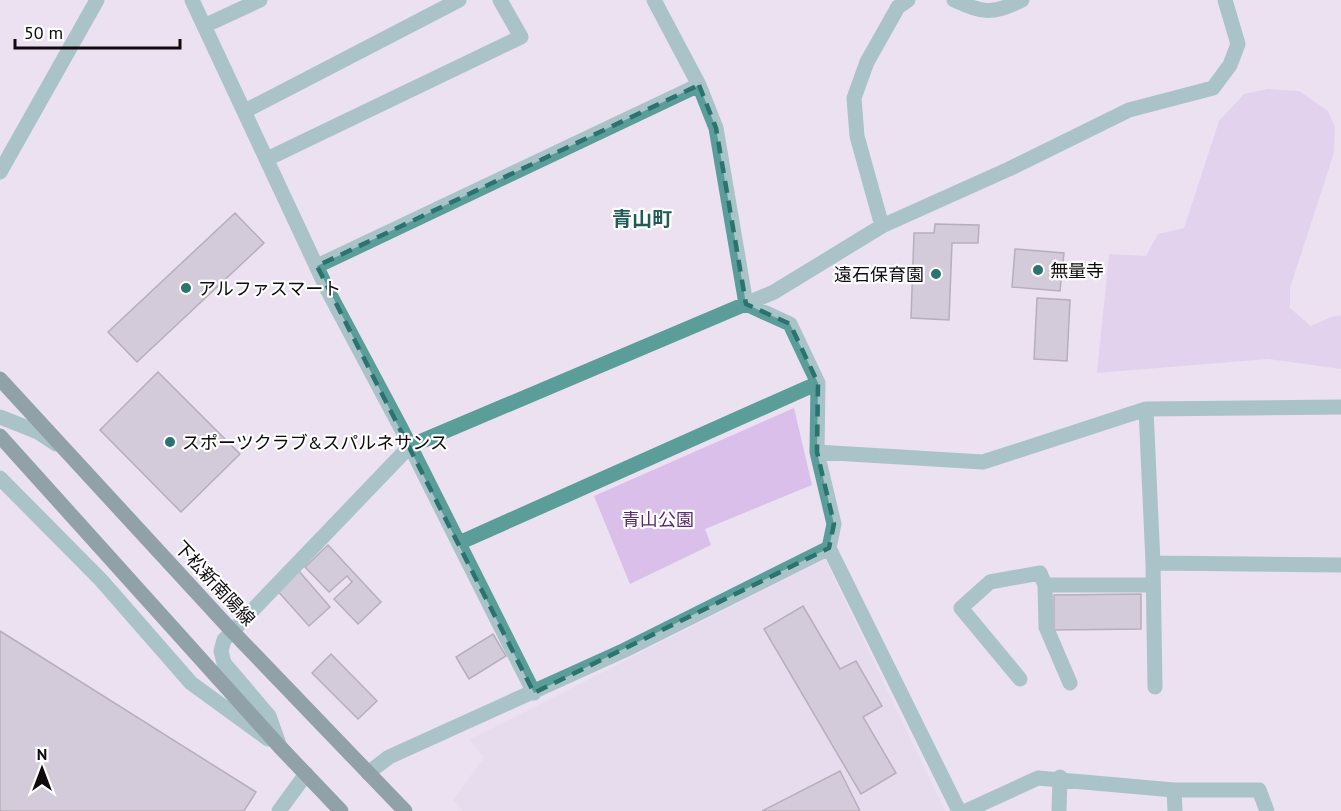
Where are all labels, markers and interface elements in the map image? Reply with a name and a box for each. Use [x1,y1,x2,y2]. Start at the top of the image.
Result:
scale bar [15,12,180,50]
text: 50 m [24,21,63,44]
district label: 青山町 [612,206,672,232]
place label: 無量寺 [1050,259,1104,282]
place label: 遠石保育園 [834,263,924,286]
marker: 無量寺 [1031,263,1045,277]
marker: 遠石保育園 [929,267,943,281]
place label: アルファスマート [198,277,341,300]
marker: アルファスマート [179,281,193,295]
place label: スポーツクラブ&スパルネサンス [182,431,448,454]
marker: スポーツクラブ&スパルネサンス [163,435,177,449]
park label: 青山公園 [622,508,694,531]
street label: 下松新南陽線 [170,536,260,630]
north arrow [12,739,72,799]
text: N [37,744,47,764]

